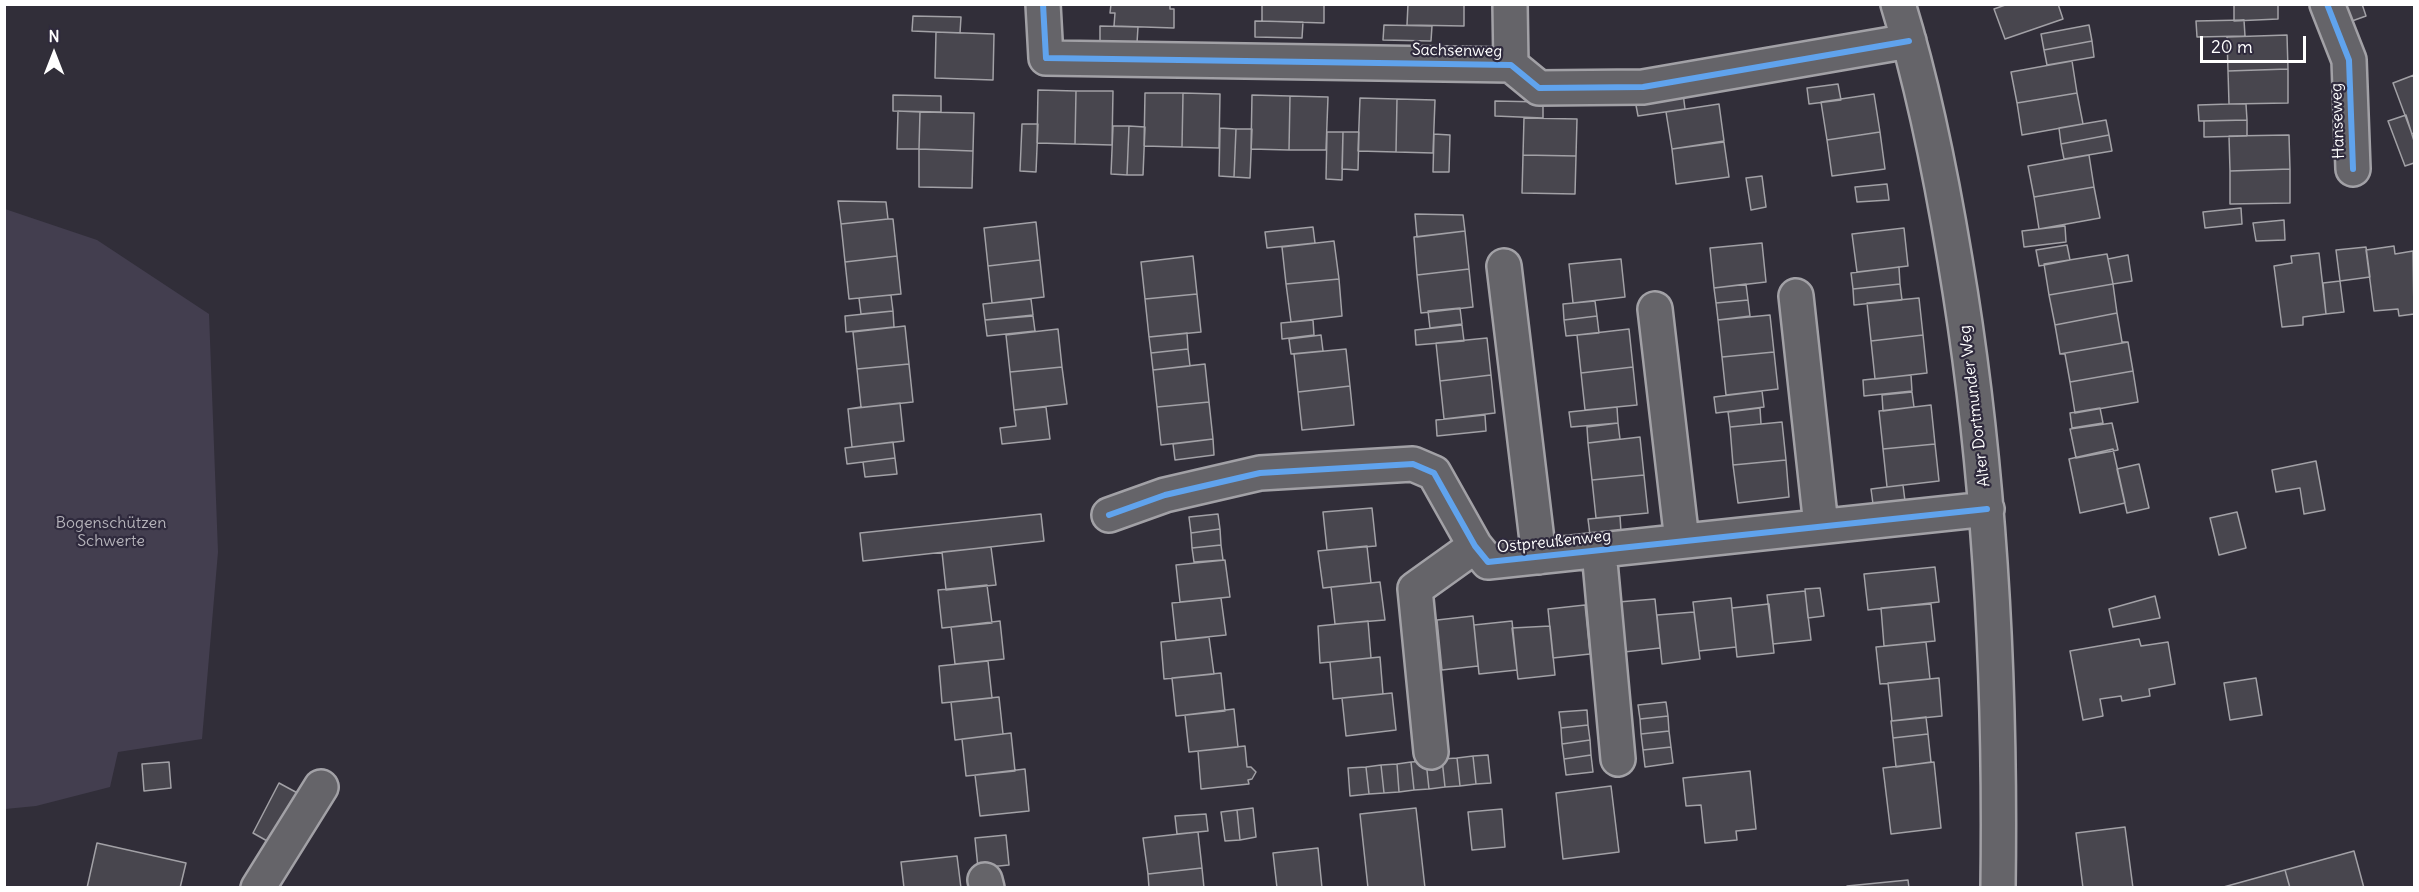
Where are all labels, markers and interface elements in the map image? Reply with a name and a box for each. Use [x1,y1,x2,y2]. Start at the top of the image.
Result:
north arrow [24,24,84,84]
scale bar [2203,24,2310,62]
text: N [48,26,60,46]
text: 20 m [2211,35,2253,58]
street label: Sachsenweg [1412,41,1502,61]
street label: Hanseweg [2327,83,2349,159]
street label: Alter Dortmunder Weg [1956,324,1994,488]
park label: Bogenschützen Schwerte [56,513,166,551]
street label: Ostpreußenweg [1496,526,1612,558]

